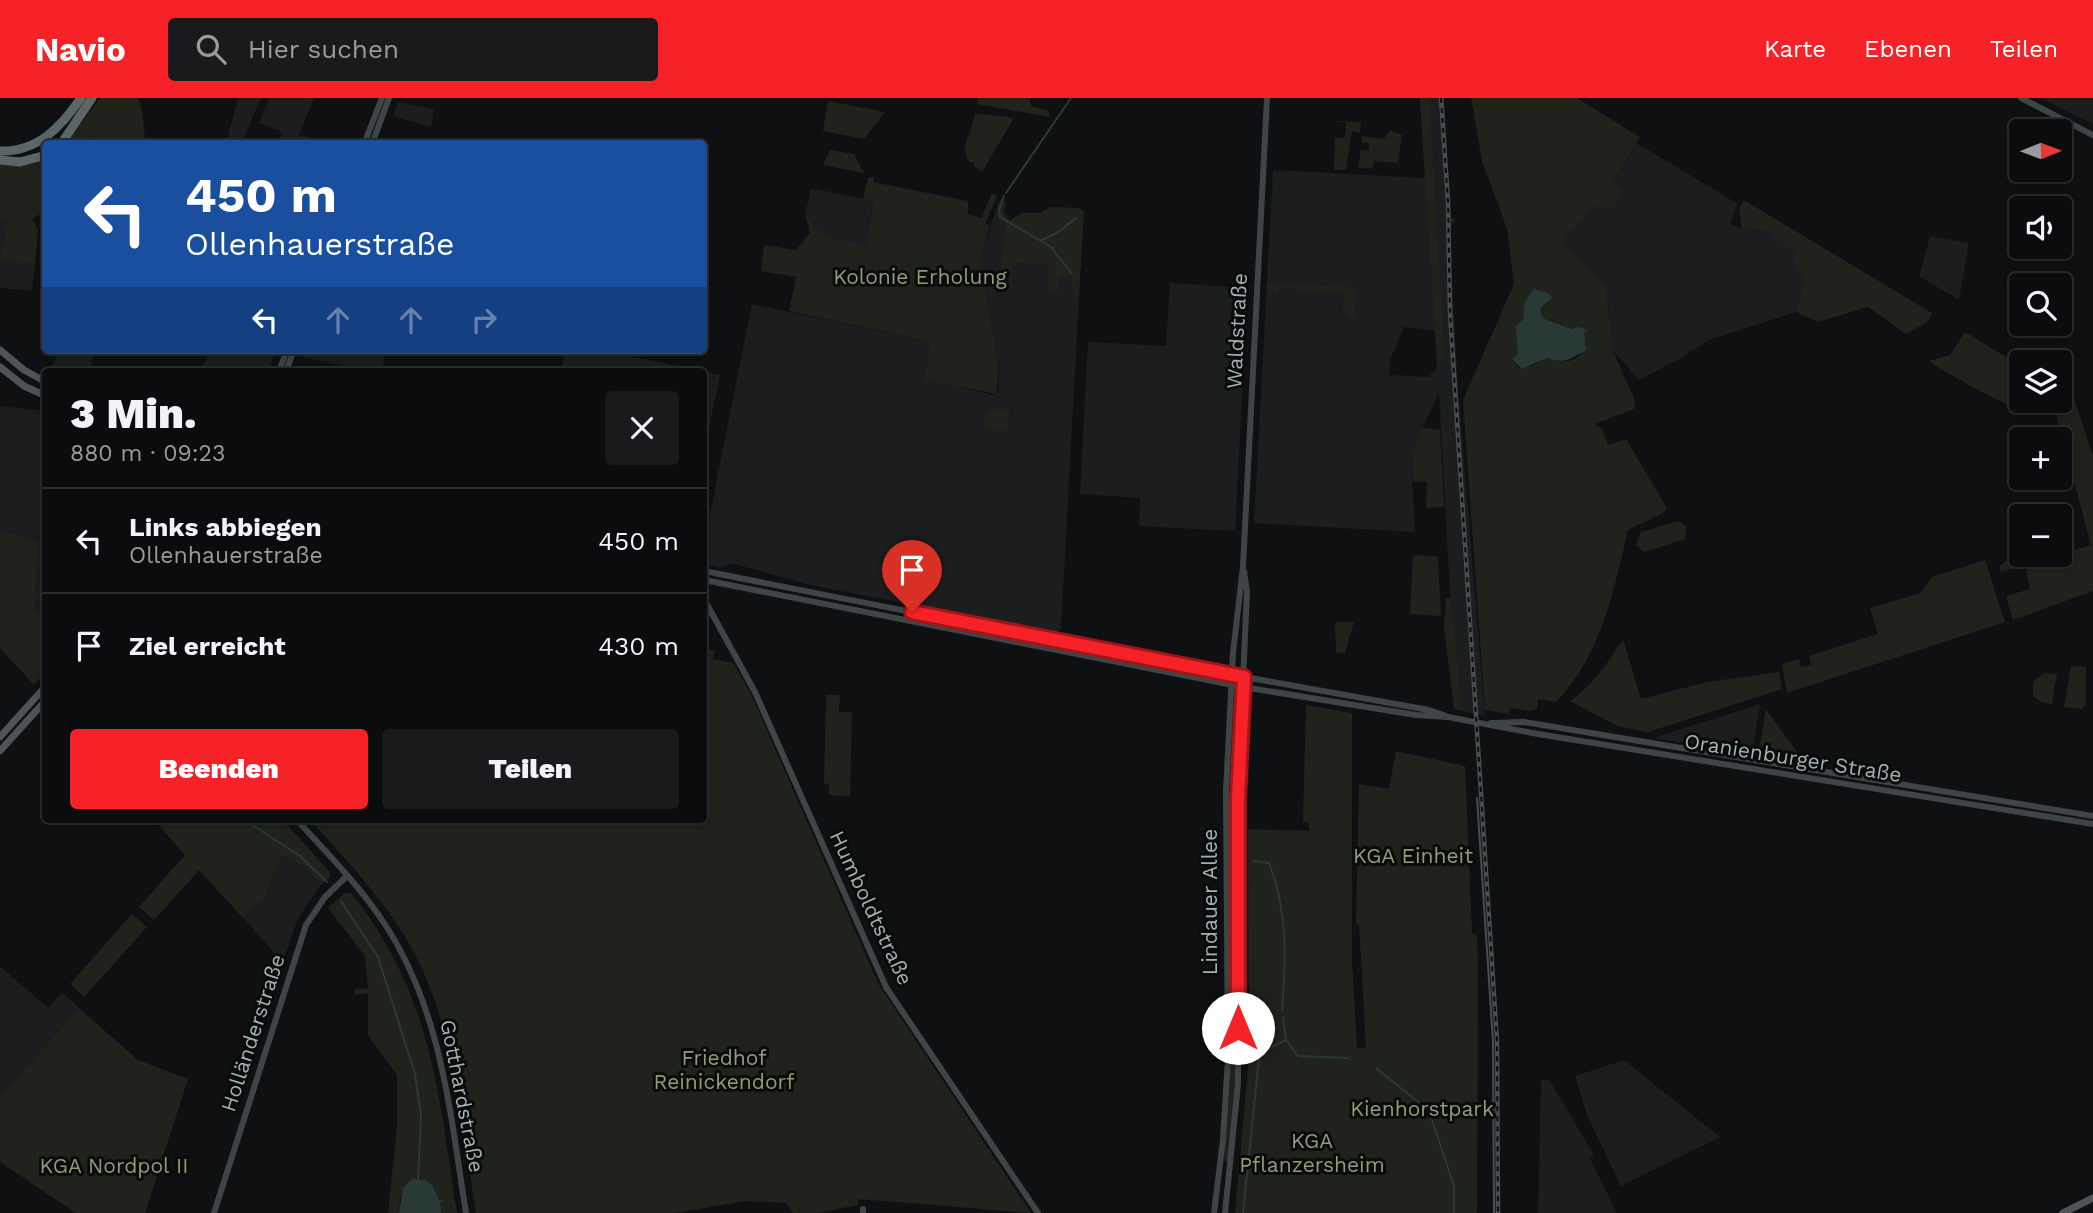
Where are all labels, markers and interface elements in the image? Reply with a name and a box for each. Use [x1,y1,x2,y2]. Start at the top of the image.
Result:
search box [168,18,658,81]
text: Navio [35,30,126,69]
icon: search [192,30,230,68]
text: Hier suchen [248,34,399,64]
text: Karte [1764,35,1826,63]
text: Ebenen [1864,35,1952,63]
text: Teilen [1990,35,2058,63]
north arrow [2009,119,2072,182]
map controls [2009,119,2072,567]
text: 450 m [185,166,337,224]
icon: left [70,168,161,259]
button: sound [2009,196,2072,259]
text: Ollenhauerstraße [185,225,455,263]
park label: Kolonie Erholung [833,264,1008,289]
street label: Waldstraße [1221,272,1252,390]
button: search [2009,273,2072,336]
icon: left [246,301,284,339]
icon: ahead [319,301,357,339]
icon: ahead [392,301,430,339]
icon: right [465,301,503,339]
button: layers [2009,350,2072,413]
text: 3 Min. [70,389,197,438]
button: close [605,391,679,465]
button: + [2009,427,2072,490]
text: 880 m · 09:23 [70,440,225,467]
button: − [2009,504,2072,567]
text: Links abbiegen [129,512,322,542]
icon: left [70,522,108,560]
text: 450 m [598,526,679,556]
pin [882,540,942,612]
text: Ollenhauerstraße [129,542,323,569]
icon: arrive [893,551,931,589]
icon: arrive [70,627,108,665]
text: Ziel erreicht [129,631,286,661]
text: 430 m [598,631,679,661]
street label: Oranienburger Straße [1683,728,1904,787]
button: Beenden [70,729,368,809]
button: Teilen [382,729,679,809]
street label: Humboldtstraße [825,827,918,989]
street label: Lindauer Allee [1197,829,1222,975]
park label: KGA Einheit [1353,843,1473,868]
street label: Holländerstraße [215,951,290,1115]
position arrow [1201,991,1275,1065]
street label: Gotthardstraße [435,1017,490,1174]
park label: Friedhof Reinickendorf [654,1045,794,1094]
park label: Kienhorstpark [1350,1096,1494,1121]
park label: KGA Pflanzersheim [1239,1128,1385,1177]
park label: KGA Nordpol II [40,1153,188,1178]

